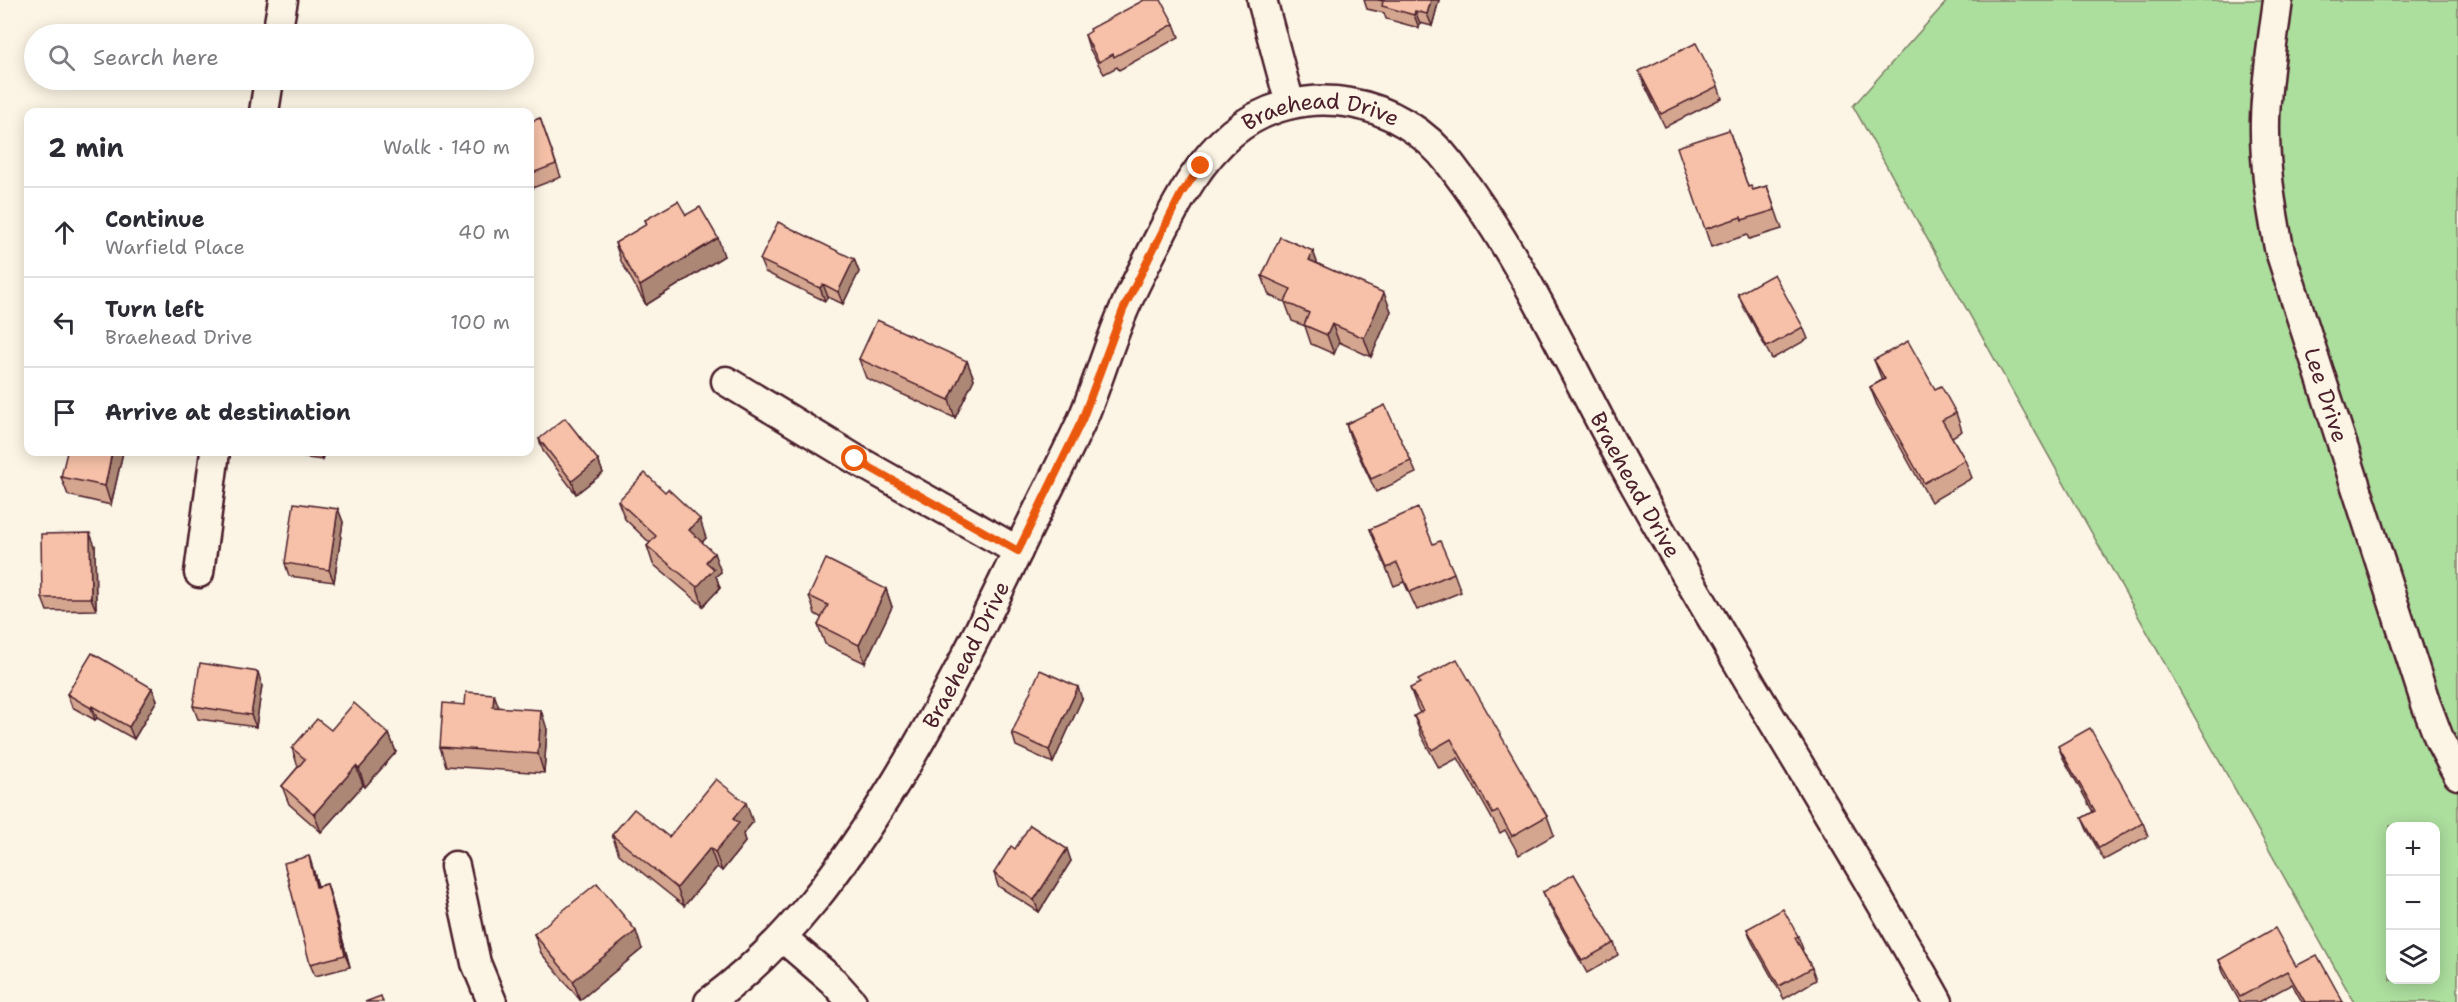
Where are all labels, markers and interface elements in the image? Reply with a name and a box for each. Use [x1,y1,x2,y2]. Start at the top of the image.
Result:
search box [24,24,534,90]
icon: search [45,41,78,74]
text: Search here [93,43,219,72]
street label: Braehead Drive [1236,86,1405,137]
text: 2 min [48,130,124,165]
text: Walk · 140 m [383,134,510,160]
route end [1187,152,1213,178]
text: Continue [105,205,205,234]
icon: ahead [48,216,81,249]
text: 40 m [458,219,510,245]
text: Warfield Place [105,234,245,260]
text: Turn left [105,295,204,324]
icon: left [48,306,81,339]
text: 100 m [450,309,510,335]
text: Braehead Drive [105,324,253,350]
street label: Lee Drive [2298,344,2355,446]
icon: arrive [48,396,81,429]
text: Arrive at destination [105,398,351,427]
street label: Braehead Drive [1584,407,1688,563]
route start [841,445,867,471]
street label: Braehead Drive [916,576,1016,733]
map controls [2386,822,2440,984]
button: + [2386,822,2440,876]
button: − [2386,876,2440,930]
button: layers [2386,930,2440,984]

